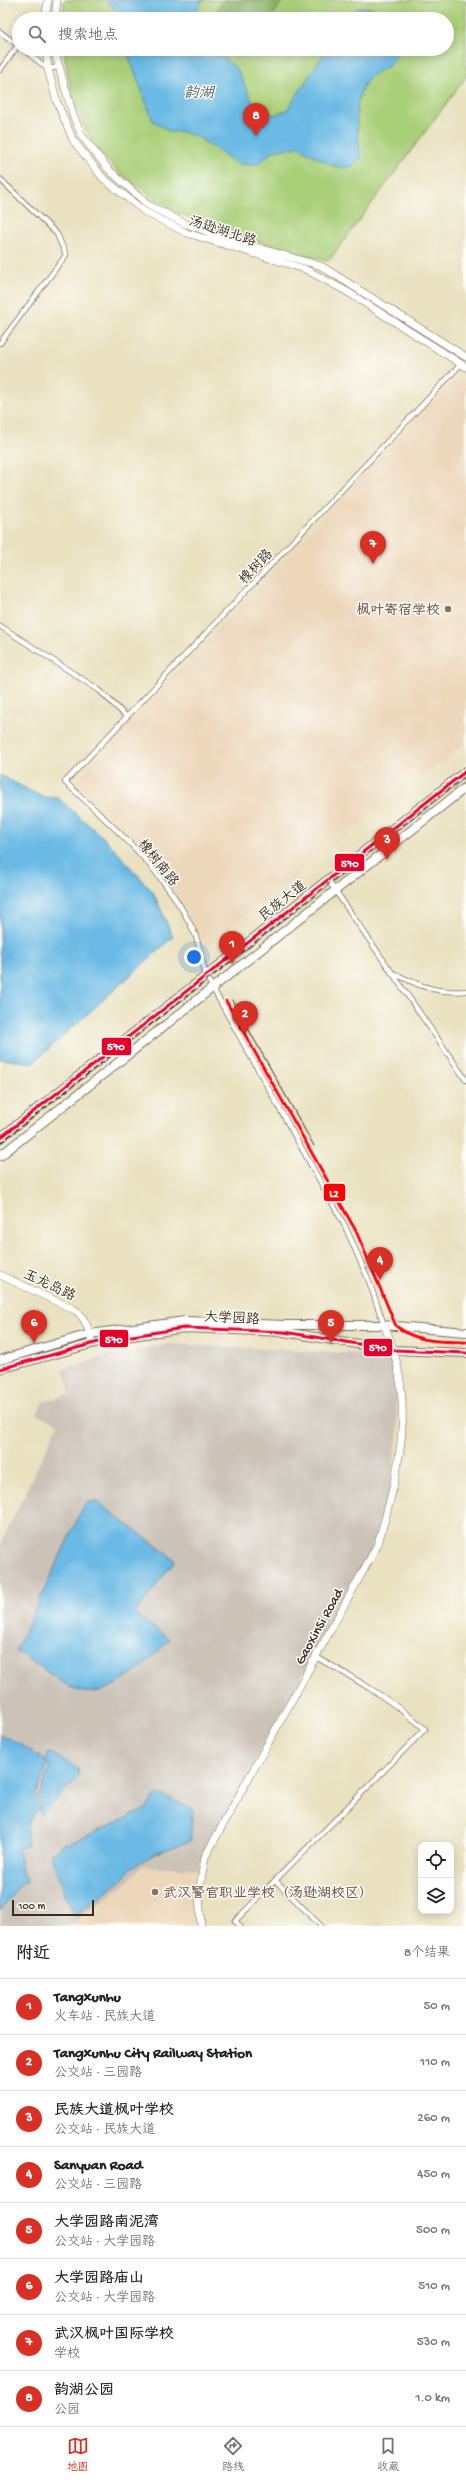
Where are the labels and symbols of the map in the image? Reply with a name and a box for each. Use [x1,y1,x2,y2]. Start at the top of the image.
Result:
water label: 韵湖 [184,85,216,103]
pin: 8 [243,103,269,136]
street label: 汤逊湖北路 [186,213,258,251]
pin: 7 [360,531,386,564]
street label: 橡树路 [236,546,277,589]
place label: 枫叶寄宿学校 [356,602,440,620]
marker: 枫叶寄宿学校 [443,604,453,614]
pin: 3 [374,827,400,860]
street label: 橡树南路 [133,836,182,891]
line badge: 570 [334,853,365,872]
text: 570 [341,859,360,871]
street label: 民族大道 [256,877,311,926]
pin: 1 [219,931,245,964]
your location [184,947,204,967]
pin: 2 [232,1001,258,1034]
line badge: 570 [101,1037,132,1056]
text: 570 [107,1042,126,1054]
line badge: L2 [323,1183,346,1202]
text: L2 [329,1189,339,1201]
pin: 4 [367,1247,393,1280]
street label: 玉龙岛路 [20,1266,78,1306]
street label: 大学园路 [203,1309,260,1329]
pin: 6 [21,1310,47,1343]
pin: 5 [318,1310,344,1343]
line badge: 570 [99,1329,129,1348]
text: 570 [105,1335,124,1347]
line badge: 570 [363,1338,393,1357]
text: 570 [369,1343,388,1355]
street label: GaoXinSi Road [292,1585,349,1668]
place label: 武汉警官职业学校（汤逊湖校区） [163,1885,373,1903]
marker: 武汉警官职业学校（汤逊湖校区） [150,1887,160,1897]
scale bar [12,1898,94,1917]

